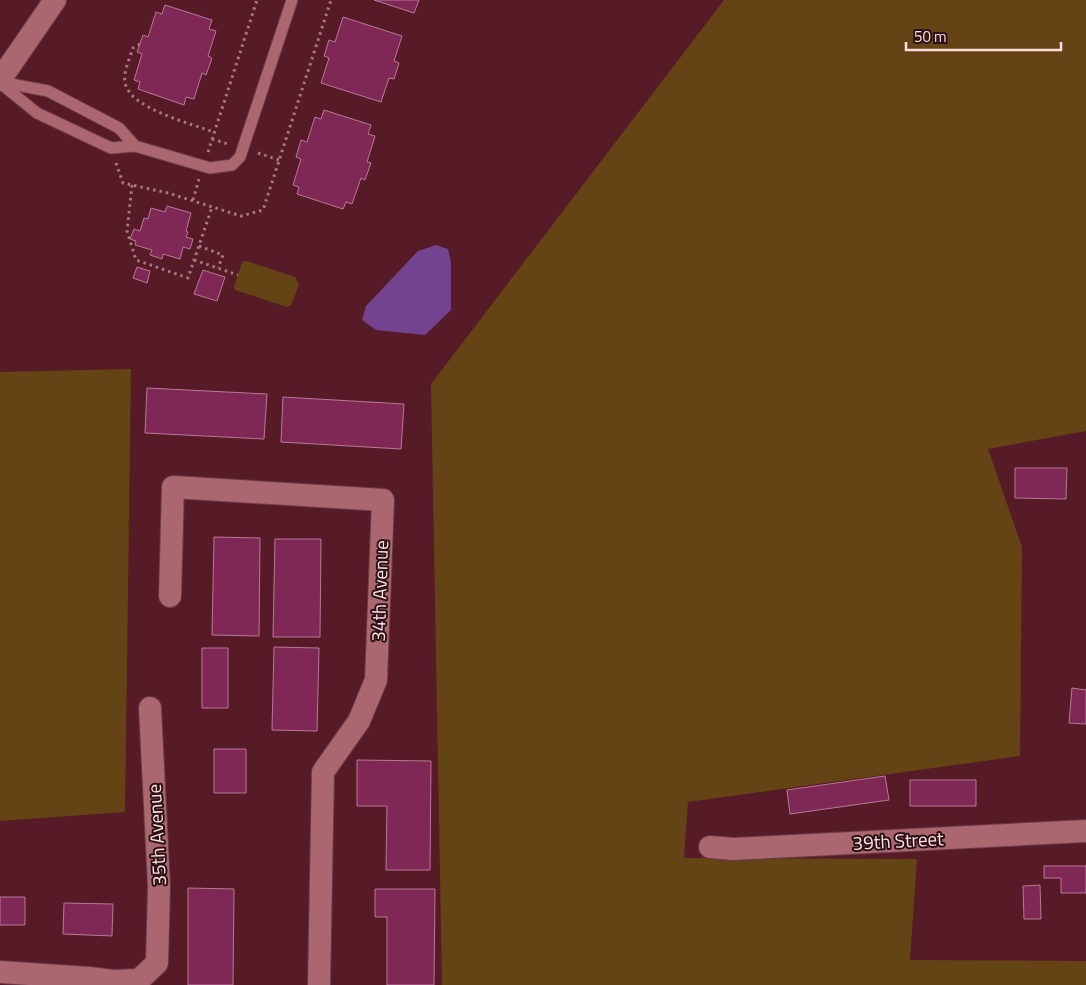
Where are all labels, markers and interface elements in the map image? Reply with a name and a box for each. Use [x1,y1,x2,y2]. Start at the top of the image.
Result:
scale bar [906,20,1061,52]
text: 50 m [914,25,947,48]
street label: 34th Avenue [363,540,395,642]
street label: 35th Avenue [139,783,173,887]
street label: 39th Street [852,823,945,857]

